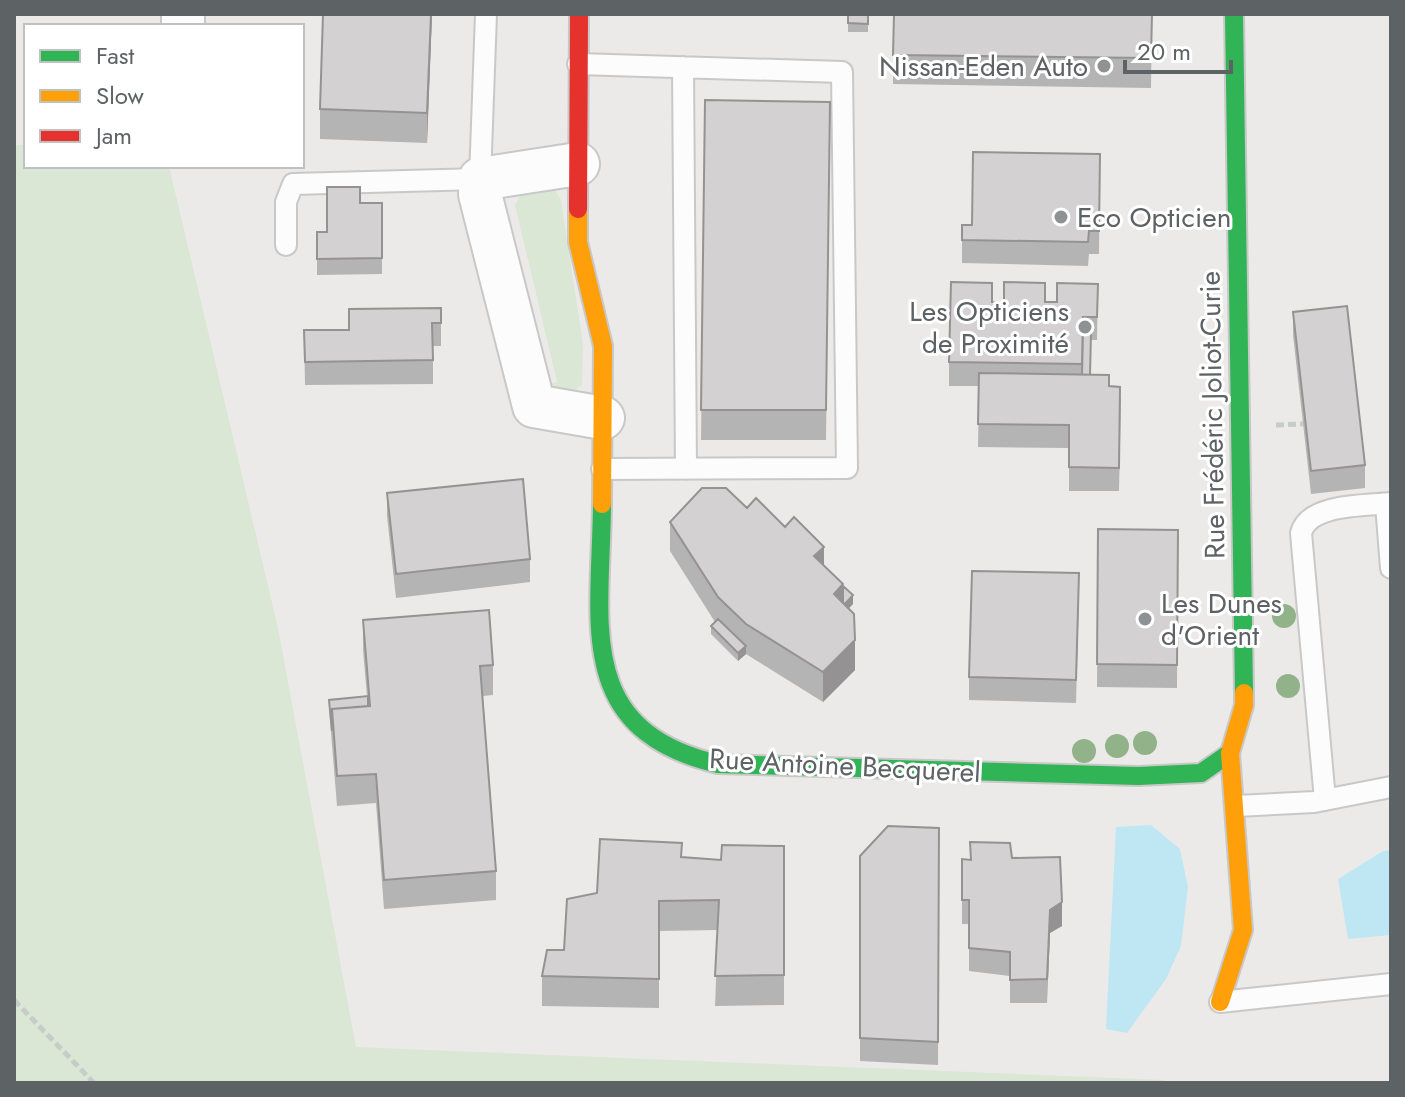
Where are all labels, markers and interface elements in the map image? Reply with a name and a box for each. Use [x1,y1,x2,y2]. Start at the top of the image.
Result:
legend [24,24,304,168]
scale bar [1125,24,1231,74]
text: 20 m [1137,34,1191,69]
text: Fast [96,38,134,73]
place label: Nissan-Eden Auto [879,46,1088,87]
marker: Nissan-Eden Auto [1095,57,1113,75]
text: Slow [96,78,144,113]
text: Jam [93,118,132,153]
place label: Eco Opticien [1077,197,1231,238]
marker: Eco Opticien [1052,208,1070,226]
street label: Rue Frédéric Joliot-Curie [1189,271,1236,559]
place label: Les Opticiens de Proximité [909,291,1069,364]
marker: Les Opticiens de Proximité [1076,318,1094,336]
place label: Les Dunes d'Orient [1161,583,1282,656]
marker: Les Dunes d'Orient [1136,610,1154,628]
street label: Rue Antoine Becquerel [708,738,982,793]

